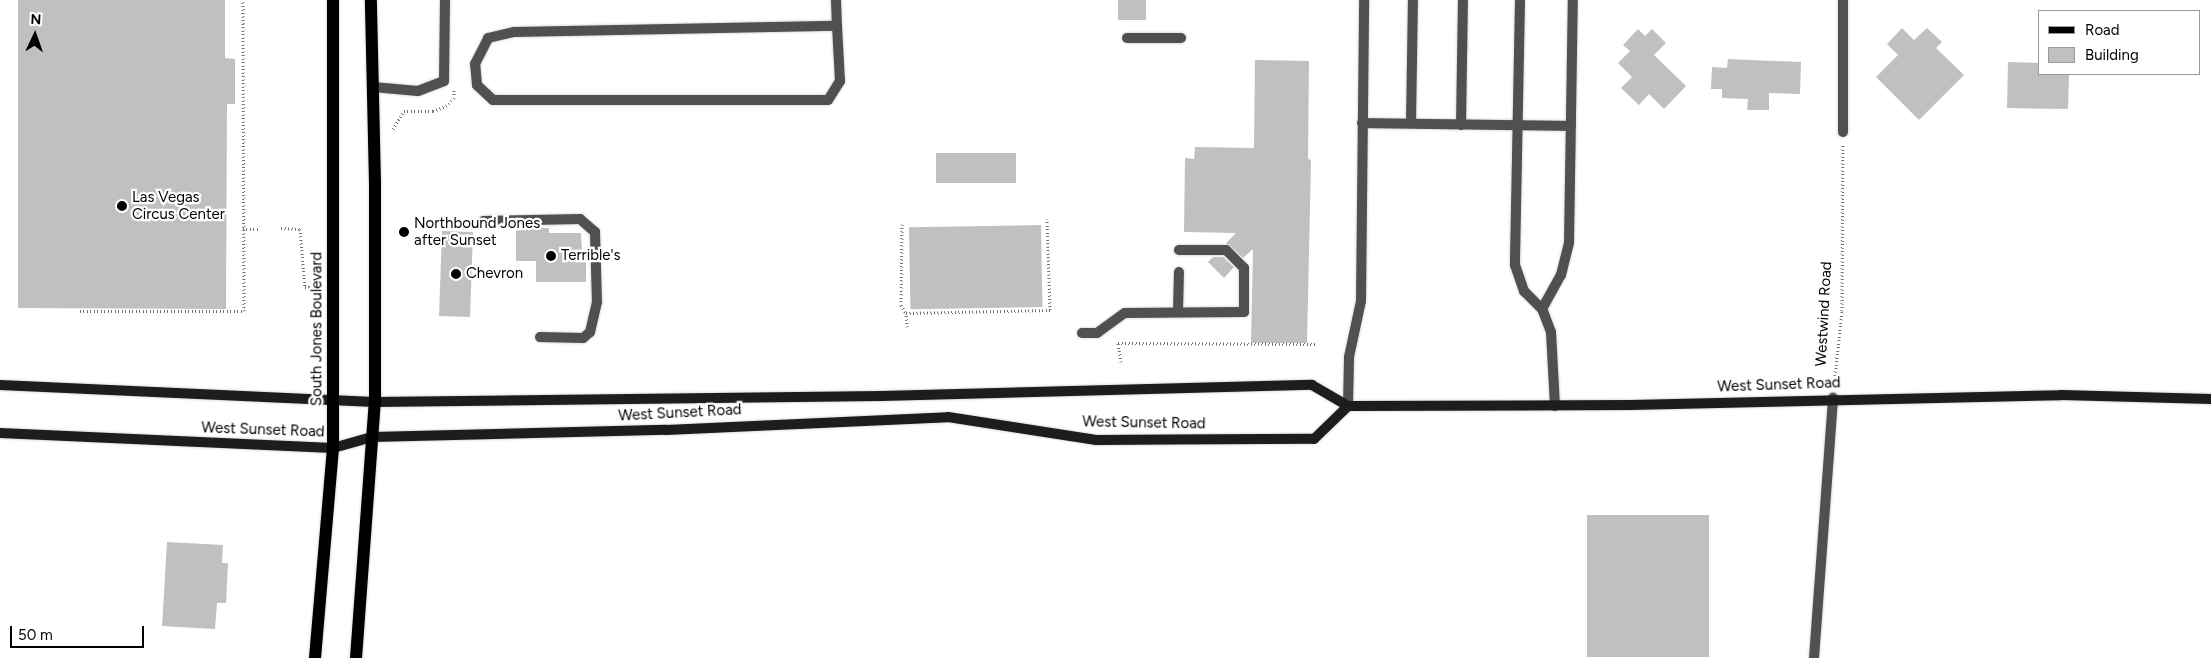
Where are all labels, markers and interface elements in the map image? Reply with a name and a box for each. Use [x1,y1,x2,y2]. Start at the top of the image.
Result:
north arrow [10,10,60,60]
legend [2038,10,2201,75]
text: N [30,11,42,28]
text: Road [2085,21,2120,39]
text: Building [2085,46,2139,64]
place label: Las Vegas Circus Center [132,188,225,223]
marker: Las Vegas Circus Center [116,200,128,212]
place label: Northbound Jones after Sunset [414,214,540,249]
marker: Northbound Jones after Sunset [398,226,410,238]
place label: Terrible's [561,247,620,265]
marker: Terrible's [545,250,557,262]
street label: South Jones Boulevard [308,252,326,406]
street label: Westwind Road [1812,261,1836,367]
place label: Chevron [466,265,523,283]
marker: Chevron [450,268,462,280]
street label: West Sunset Road [1717,374,1841,396]
street label: West Sunset Road [618,401,742,425]
street label: West Sunset Road [1082,413,1206,433]
street label: West Sunset Road [201,419,325,441]
scale bar [12,616,146,648]
text: 50 m [18,626,53,644]

